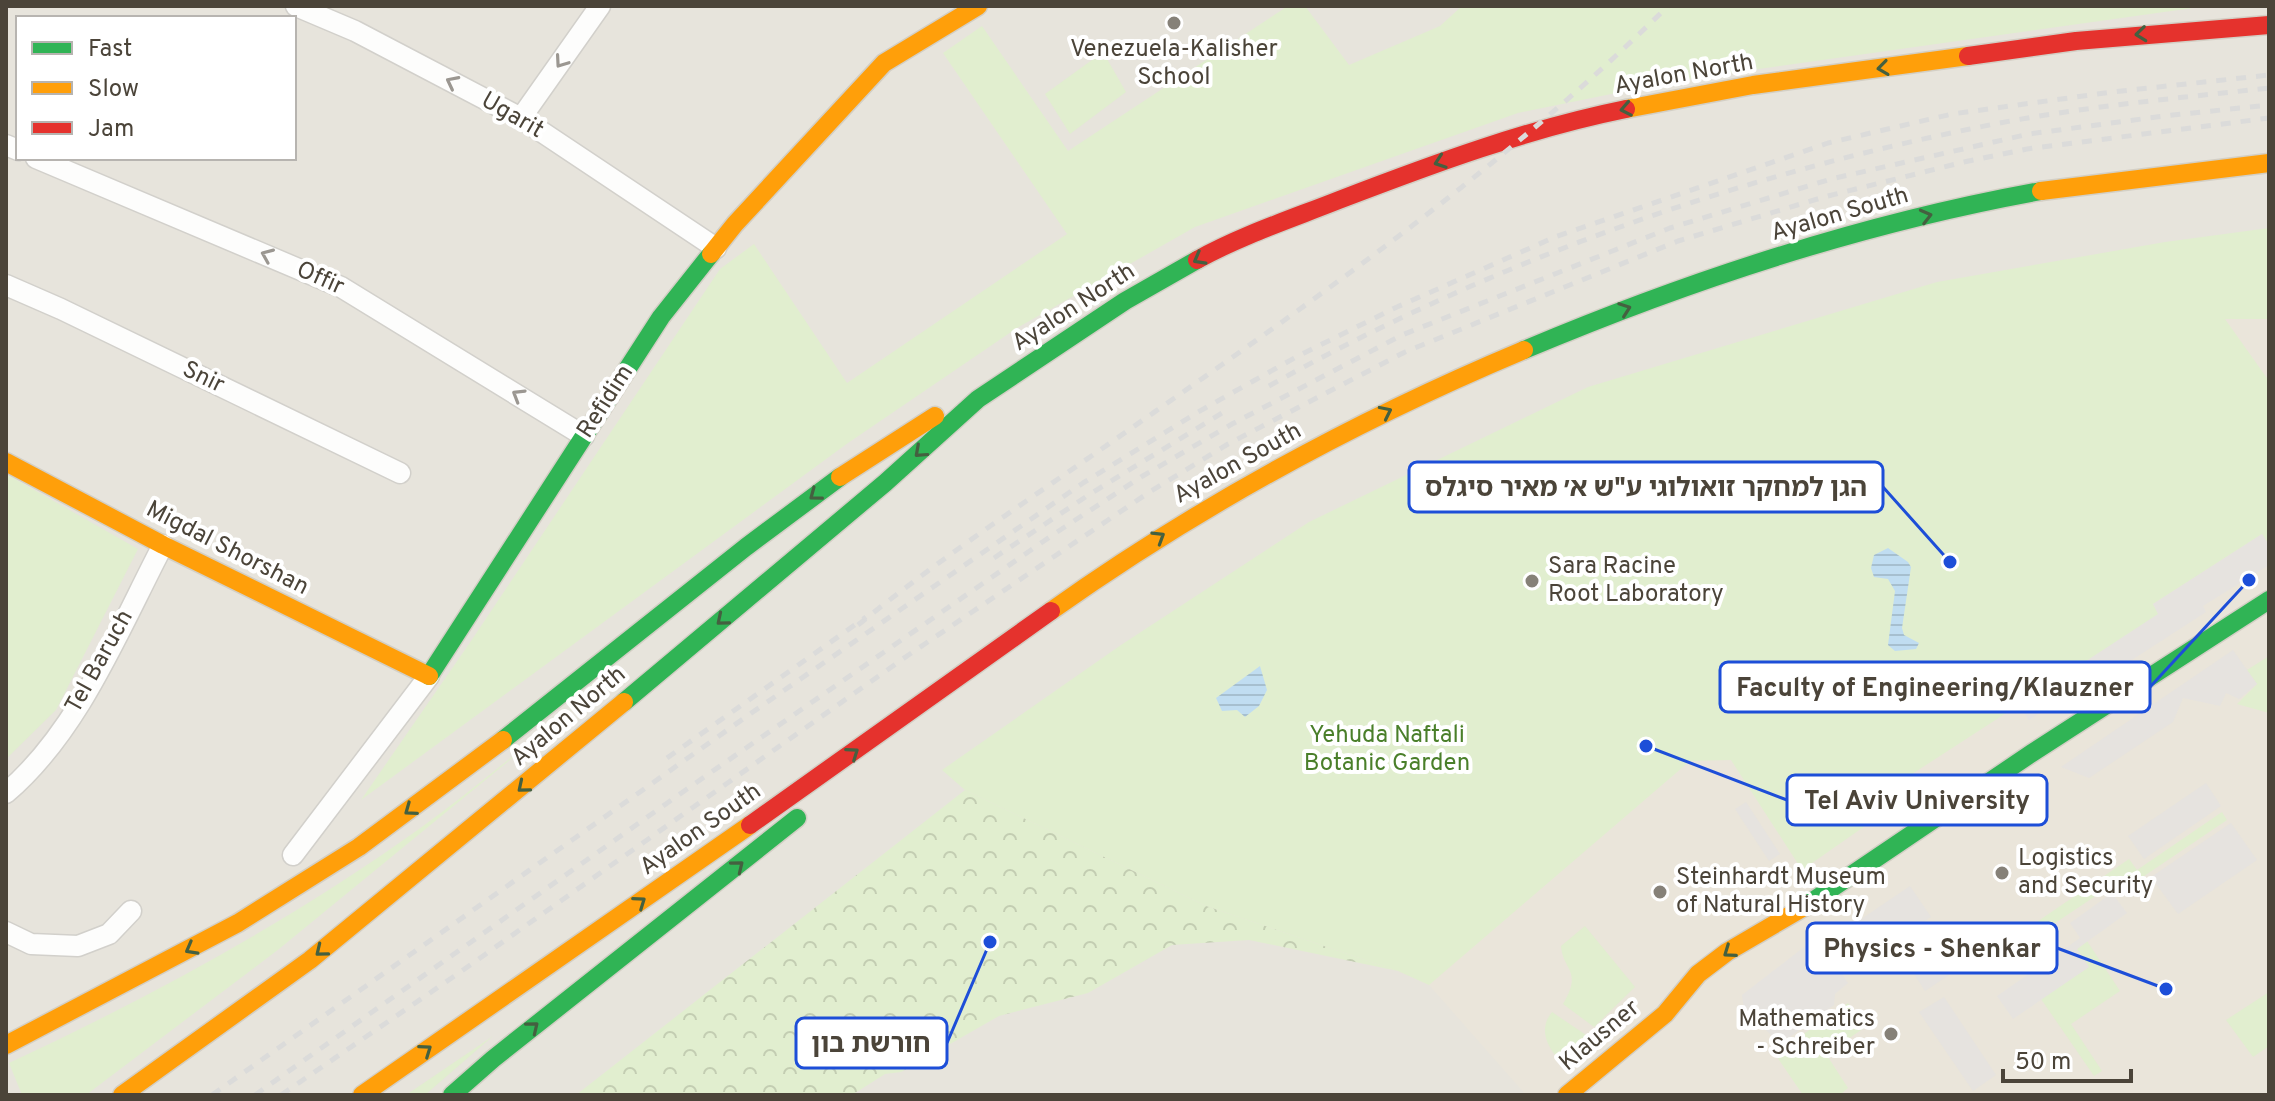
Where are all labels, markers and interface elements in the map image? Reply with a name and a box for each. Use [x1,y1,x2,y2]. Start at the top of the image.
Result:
marker: Venezuela-Kalisher School [1165,14,1183,32]
legend [16,16,296,160]
one-way arrow [2134,26,2147,43]
text: Fast [88,35,132,65]
place label: Venezuela-Kalisher School [1070,35,1278,93]
street label: Ayalon North [1612,48,1756,102]
one-way arrow [556,53,571,67]
one-way arrow [1876,59,1890,76]
text: Slow [88,75,139,105]
one-way arrow [445,76,460,91]
street label: Ugarit [475,86,549,146]
one-way arrow [1620,100,1634,117]
text: Jam [88,115,134,145]
one-way arrow [1434,153,1448,169]
street label: Ayalon South [1768,181,1912,249]
one-way arrow [1919,208,1933,225]
one-way arrow [260,249,275,265]
one-way arrow [1194,249,1208,265]
street label: Offir [291,255,349,303]
street label: Ayalon North [1007,257,1141,359]
one-way arrow [1617,302,1631,318]
street label: Snir [177,355,229,401]
street label: Refidim [571,360,641,444]
one-way arrow [512,389,527,404]
one-way arrow [1378,406,1392,422]
street label: Ayalon South [1169,417,1307,511]
one-way arrow [915,442,929,457]
callout: הגן למחקר זואולוגי ע"ש א׳ מאיר סיגלס [1409,462,1883,512]
text: הגן למחקר זואולוגי ע"ש א׳ מאיר סיגלס [1425,473,1867,506]
one-way arrow [809,486,824,500]
street label: Migdal Shorshan [141,495,313,603]
one-way arrow [1150,532,1164,547]
place label: Sara Racine Root Laboratory [1548,552,1724,610]
marker: Sara Racine Root Laboratory [1523,572,1541,590]
street label: Tel Baruch [59,605,141,719]
one-way arrow [717,610,731,625]
street label: Ayalon North [505,660,633,774]
callout: Faculty of Engineering/Klauzner [1720,662,2150,712]
text: Faculty of Engineering/Klauzner [1736,673,2134,706]
park label: Yehuda Naftali Botanic Garden [1304,721,1470,779]
one-way arrow [844,748,858,763]
callout: Tel Aviv University [1787,775,2047,825]
one-way arrow [518,777,532,792]
street label: Ayalon South [634,777,768,883]
text: Tel Aviv University [1804,786,2030,819]
one-way arrow [405,800,419,814]
place label: Logistics and Security [2018,844,2153,902]
one-way arrow [728,862,743,876]
place label: Steinhardt Museum of Natural History [1676,863,1886,921]
marker: Logistics and Security [1993,864,2011,882]
marker: Steinhardt Museum of Natural History [1651,883,1669,901]
one-way arrow [631,897,645,912]
callout: Physics - Shenkar [1807,923,2057,973]
text: Physics - Shenkar [1823,934,2041,967]
one-way arrow [185,939,199,954]
one-way arrow [315,942,330,956]
one-way arrow [1723,942,1737,957]
street label: Klausner [1554,994,1646,1078]
place label: Mathematics - Schreiber [1738,1005,1875,1063]
callout: חורשת בון [796,1018,947,1068]
one-way arrow [524,1022,538,1037]
marker: Mathematics - Schreiber [1882,1025,1900,1043]
text: חורשת בון [811,1029,931,1062]
scale bar [2003,1033,2131,1083]
one-way arrow [418,1045,432,1060]
text: 50 m [2015,1048,2071,1078]

